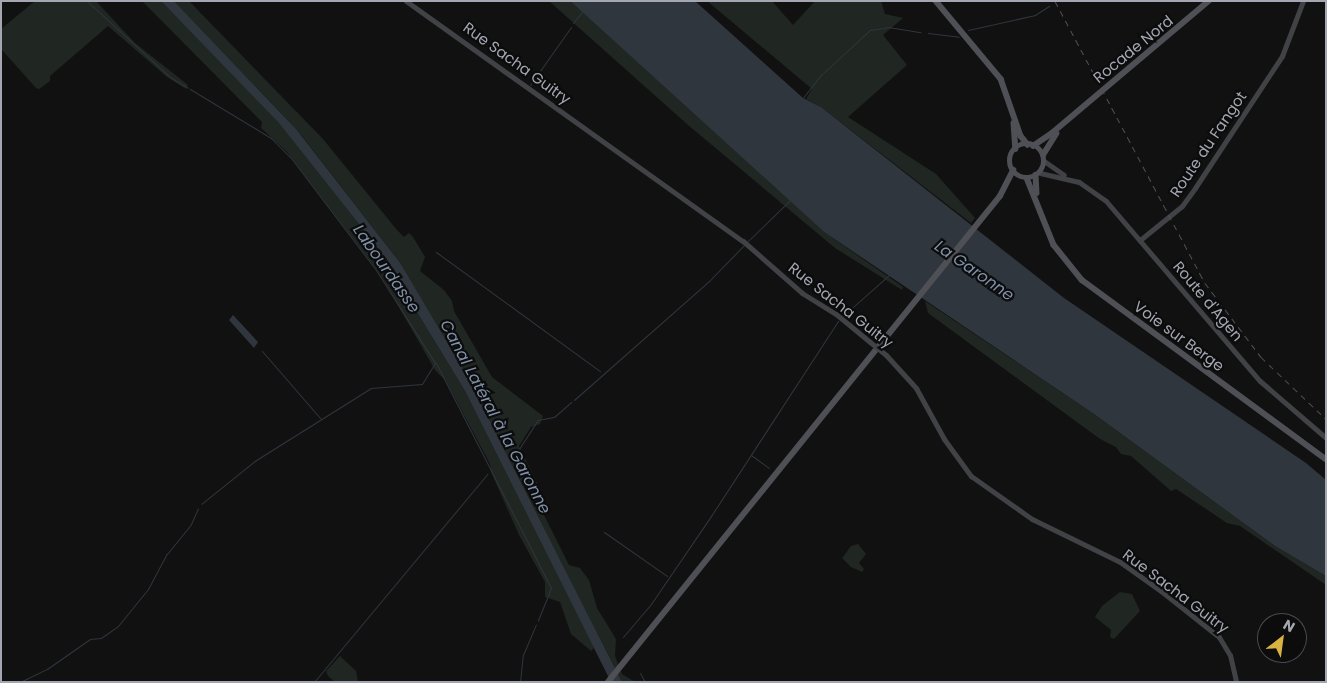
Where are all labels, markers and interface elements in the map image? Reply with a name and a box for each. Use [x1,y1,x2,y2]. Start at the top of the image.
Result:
street label: Rocade Nord [1090,11,1176,87]
street label: Rue Sacha Guitry [460,18,574,108]
street label: Route du Fangot [1166,88,1250,200]
water label: Labourdasse [349,221,423,317]
water label: La Garonne [931,237,1017,305]
street label: Route d'Agen [1169,257,1247,345]
street label: Rue Sacha Guitry [785,258,897,352]
street label: Voie sur Berge [1130,297,1228,375]
water label: Canal Latéral à la Garonne [436,317,554,517]
street label: Rue Sacha Guitry [1119,545,1233,637]
north arrow [1257,613,1307,663]
text: N [1279,615,1299,637]

